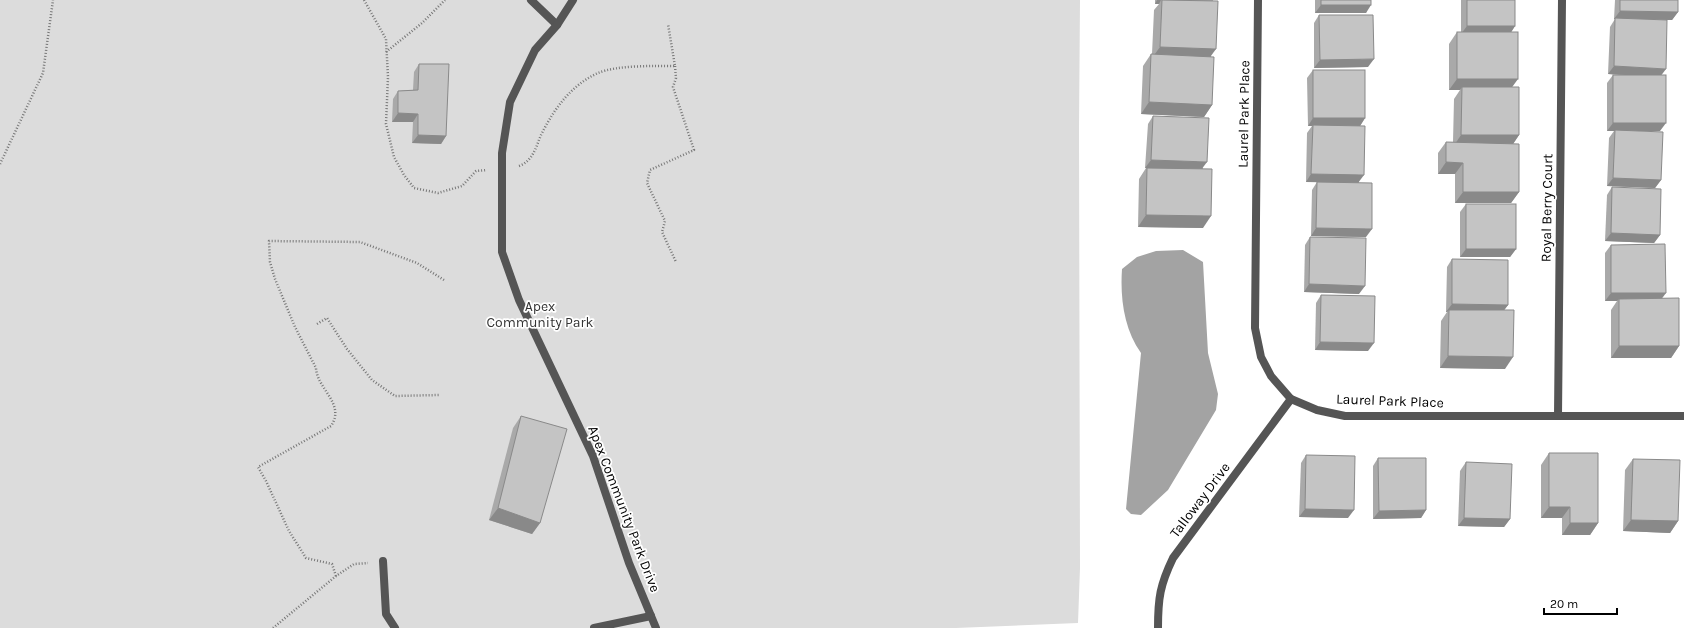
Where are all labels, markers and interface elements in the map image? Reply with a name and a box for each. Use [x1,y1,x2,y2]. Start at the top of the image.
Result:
street label: Laurel Park Place [1235,60,1253,168]
street label: Royal Berry Court [1538,154,1556,262]
park label: Apex Community Park [486,298,594,331]
street label: Laurel Park Place [1336,391,1444,411]
street label: Apex Community Park Drive [584,423,664,595]
street label: Talloway Drive [1166,459,1234,541]
scale bar [1544,590,1617,616]
text: 20 m [1550,597,1578,611]

